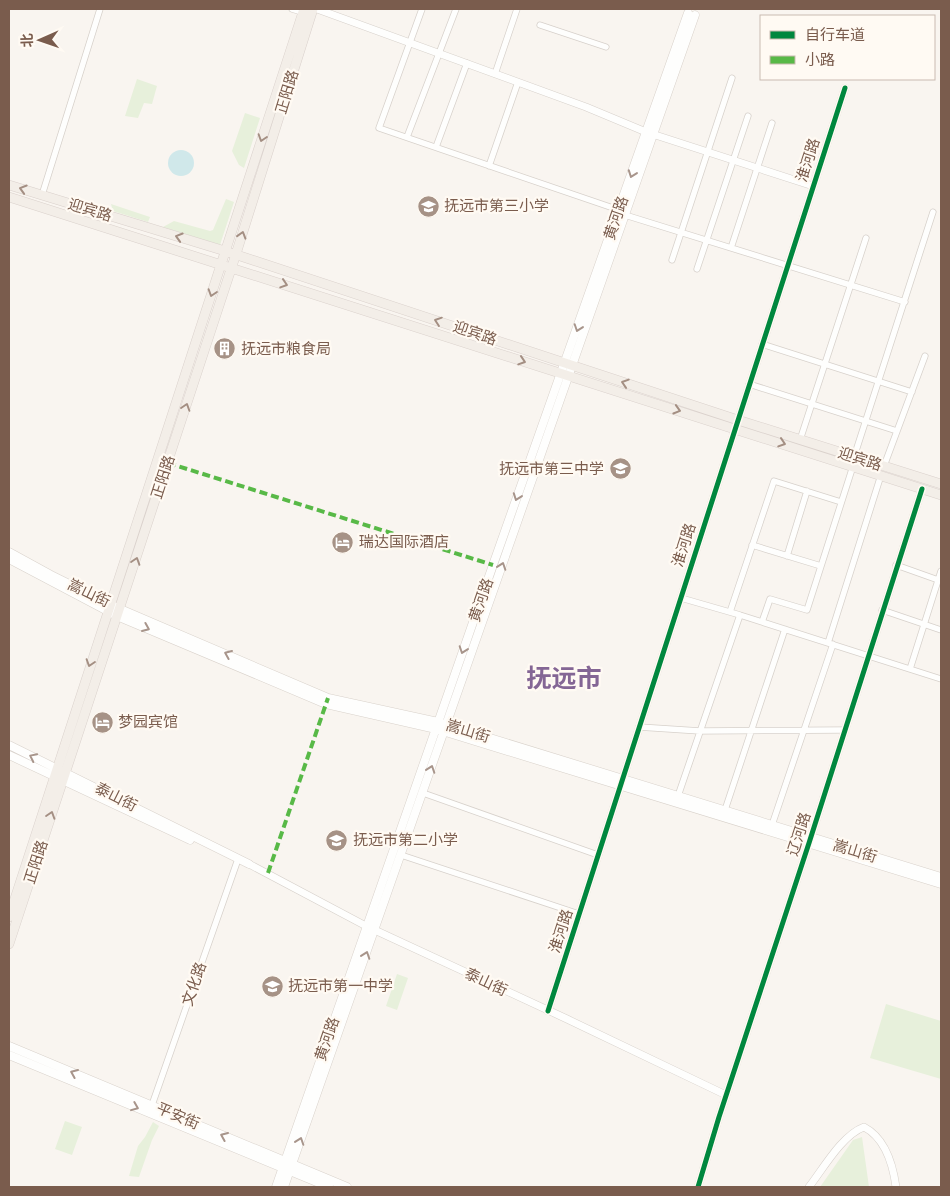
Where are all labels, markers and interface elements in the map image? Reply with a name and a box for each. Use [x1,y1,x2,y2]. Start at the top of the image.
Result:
north arrow [15,15,65,65]
legend [760,15,935,80]
text: 自行车道 [805,26,865,44]
text: 北 [19,33,36,48]
text: 小路 [805,51,835,69]
street label: 正阳路 [272,68,302,116]
one-way arrow [258,134,268,142]
street label: 淮河路 [792,136,824,184]
one-way arrow [627,170,637,178]
one-way arrow [20,185,28,195]
school or university icon: 抚远市第三小学 [416,194,440,218]
street label: 黄河路 [600,194,632,242]
street label: 迎宾路 [66,195,114,225]
place label: 抚远市第三小学 [444,197,549,215]
one-way arrow [175,232,183,242]
one-way arrow [236,232,246,240]
one-way arrow [280,279,288,289]
one-way arrow [207,288,217,297]
one-way arrow [434,316,442,326]
street label: 迎宾路 [451,317,499,349]
one-way arrow [573,323,583,331]
building icon: 抚远市粮食局 [213,337,237,361]
place label: 抚远市粮食局 [241,340,331,358]
one-way arrow [517,355,526,365]
one-way arrow [621,379,630,389]
one-way arrow [180,403,190,411]
one-way arrow [673,404,681,414]
one-way arrow [777,437,785,447]
street label: 迎宾路 [836,443,884,475]
street label: 正阳路 [147,453,179,501]
school or university icon: 抚远市第三中学 [608,457,632,481]
place label: 抚远市第三中学 [499,460,604,478]
one-way arrow [513,492,523,501]
street label: 淮河路 [668,521,700,569]
hotel icon: 瑞达国际酒店 [331,530,355,554]
place label: 瑞达国际酒店 [359,533,449,551]
one-way arrow [130,557,140,566]
one-way arrow [496,562,506,570]
street label: 嵩山街 [65,575,113,611]
street label: 黄河路 [465,576,497,624]
one-way arrow [141,622,150,632]
one-way arrow [459,646,469,654]
one-way arrow [224,649,233,660]
one-way arrow [86,659,96,667]
district label: 抚远市 [526,664,602,694]
hotel icon: 梦园宾馆 [90,710,114,734]
place label: 梦园宾馆 [118,713,178,731]
street label: 嵩山街 [444,716,492,746]
one-way arrow [29,752,38,763]
one-way arrow [425,765,435,773]
street label: 泰山街 [92,779,140,815]
street label: 辽河路 [783,810,815,858]
one-way arrow [45,811,55,819]
school or university icon: 抚远市第二小学 [325,828,349,852]
place label: 抚远市第二小学 [353,831,458,849]
street label: 嵩山街 [831,836,879,866]
street label: 正阳路 [20,838,52,886]
street label: 淮河路 [545,907,577,955]
one-way arrow [360,951,370,960]
street label: 文化路 [178,960,210,1008]
street label: 泰山街 [462,964,510,1000]
school or university icon: 抚远市第一中学 [260,974,284,998]
place label: 抚远市第一中学 [288,977,393,995]
street label: 黄河路 [311,1015,343,1063]
one-way arrow [70,1068,79,1079]
street label: 平安街 [154,1099,202,1133]
one-way arrow [130,1101,139,1112]
one-way arrow [220,1131,229,1142]
one-way arrow [294,1138,304,1146]

